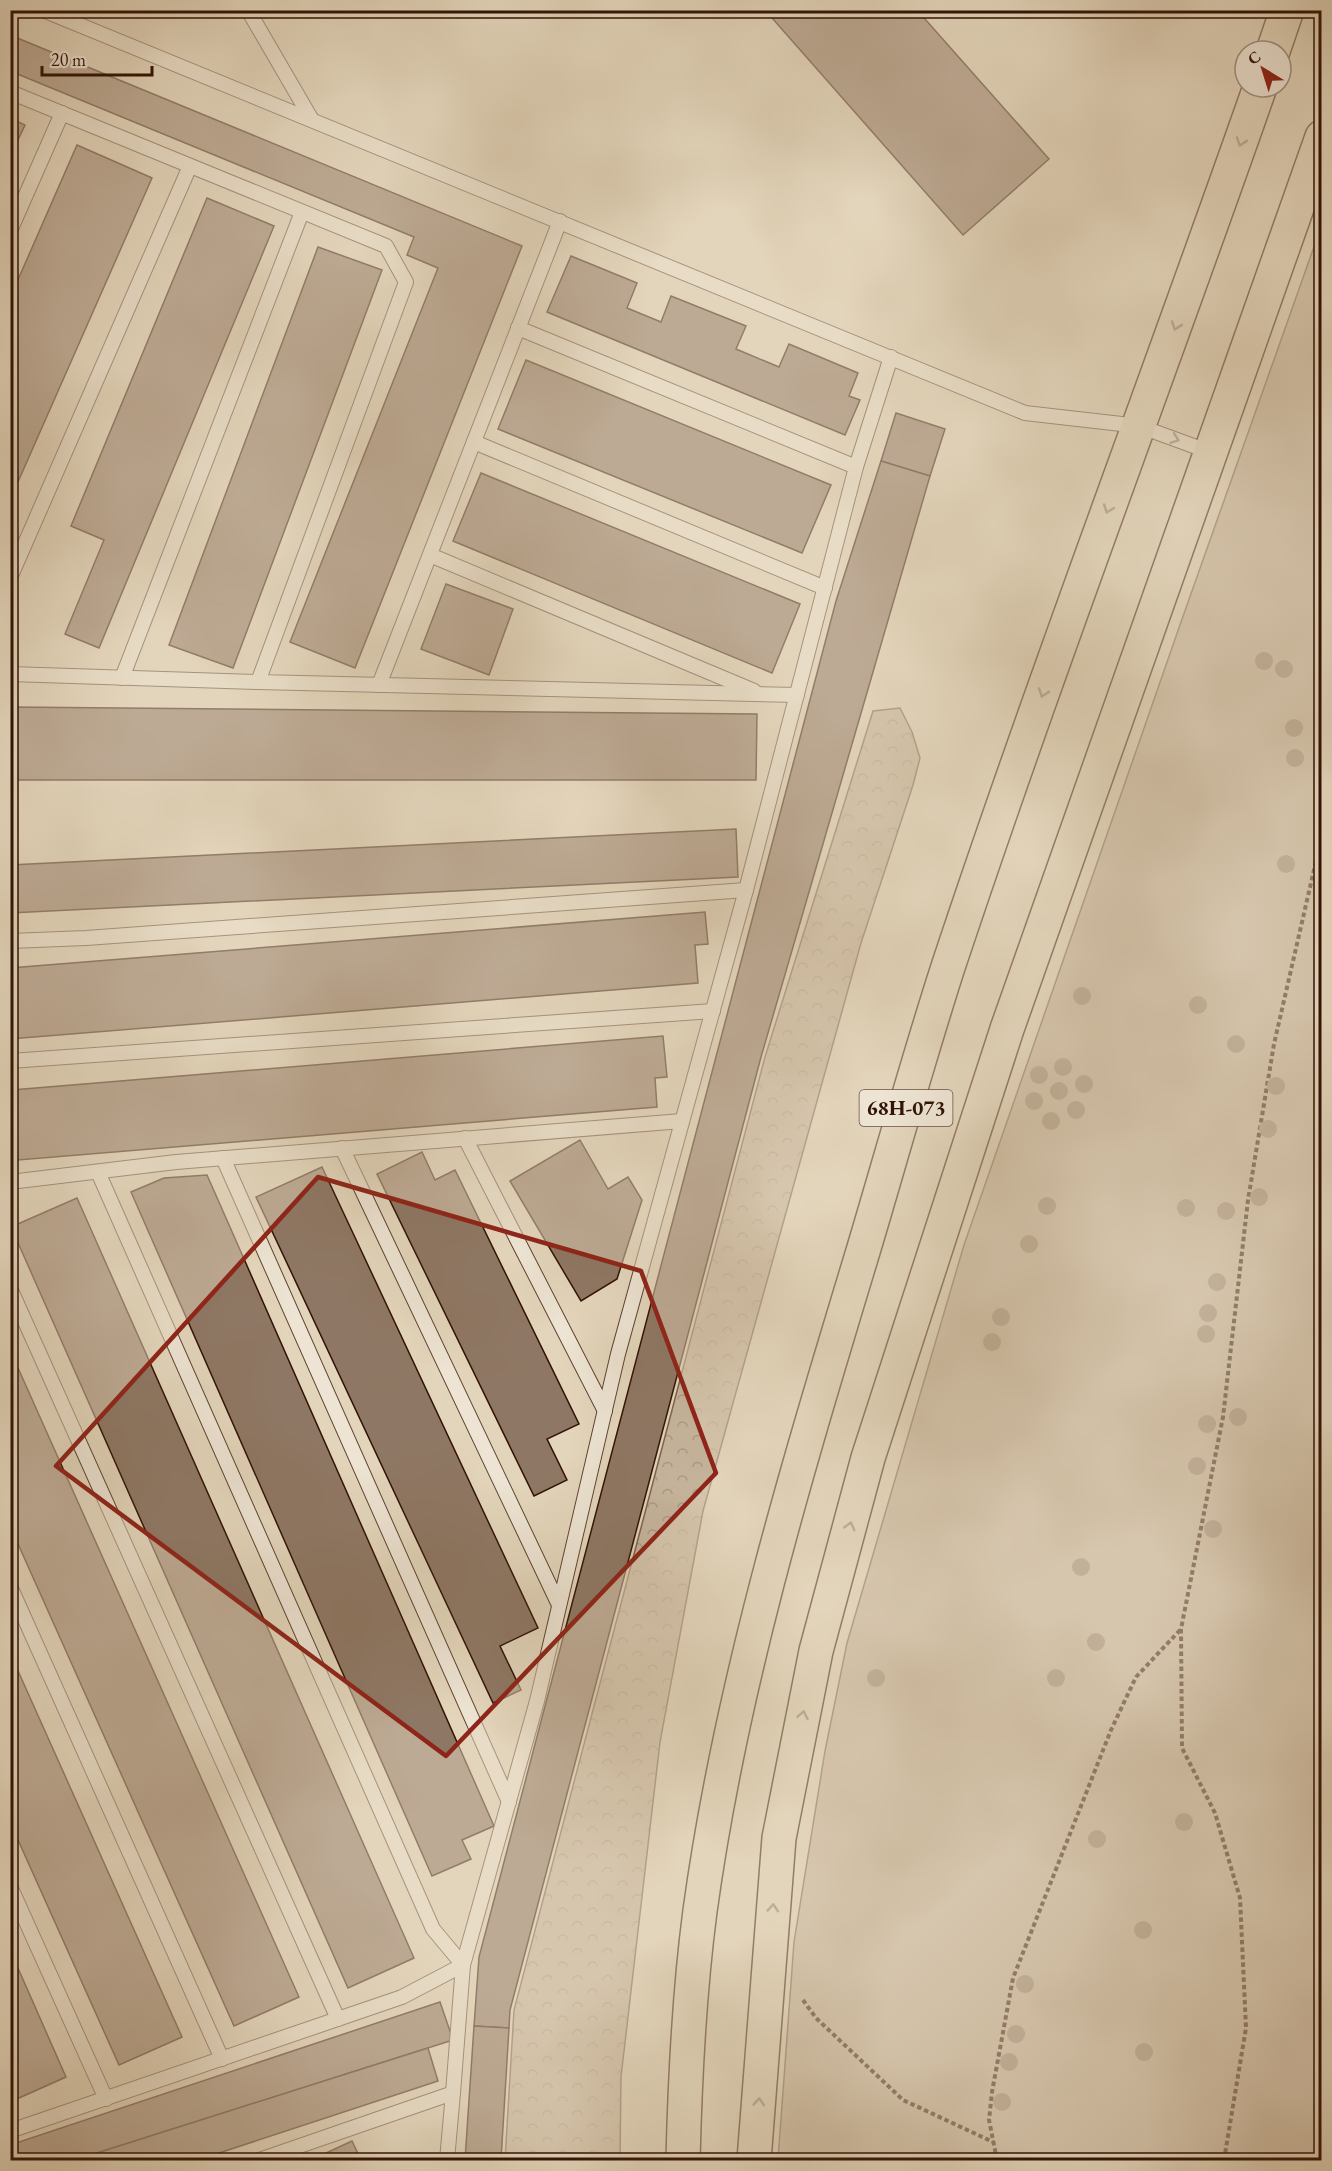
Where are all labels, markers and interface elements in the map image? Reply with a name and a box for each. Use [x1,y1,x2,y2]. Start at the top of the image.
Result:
scale bar [42,39,152,77]
north arrow [1233,39,1293,99]
text: С [1243,46,1265,69]
text: 20 m [51,48,86,71]
one-way arrow [1235,136,1248,147]
one-way arrow [1171,320,1184,331]
one-way arrow [1169,432,1179,445]
one-way arrow [1102,503,1115,514]
one-way arrow [1038,687,1051,698]
road number: 68Н-073 [860,1090,952,1126]
one-way arrow [843,1521,855,1532]
one-way arrow [796,1711,809,1721]
one-way arrow [767,1903,780,1912]
one-way arrow [752,2098,765,2107]

